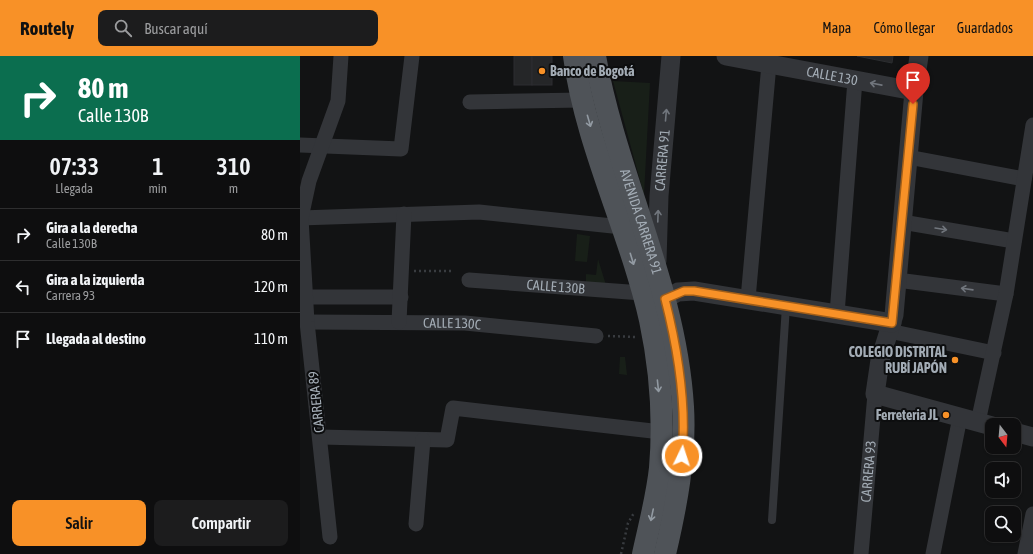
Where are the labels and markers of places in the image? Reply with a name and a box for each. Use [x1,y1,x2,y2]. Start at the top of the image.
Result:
place label: Banco de Bogotá [550,63,635,79]
pin [896,63,930,104]
marker: Banco de Bogotá [537,66,547,76]
place label: COLEGIO DISTRITAL RUBÍ JAPÓN [848,344,948,376]
marker: COLEGIO DISTRITAL RUBÍ JAPÓN [950,355,960,365]
place label: Ferreteria JL [876,407,939,423]
marker: Ferreteria JL [941,410,951,420]

